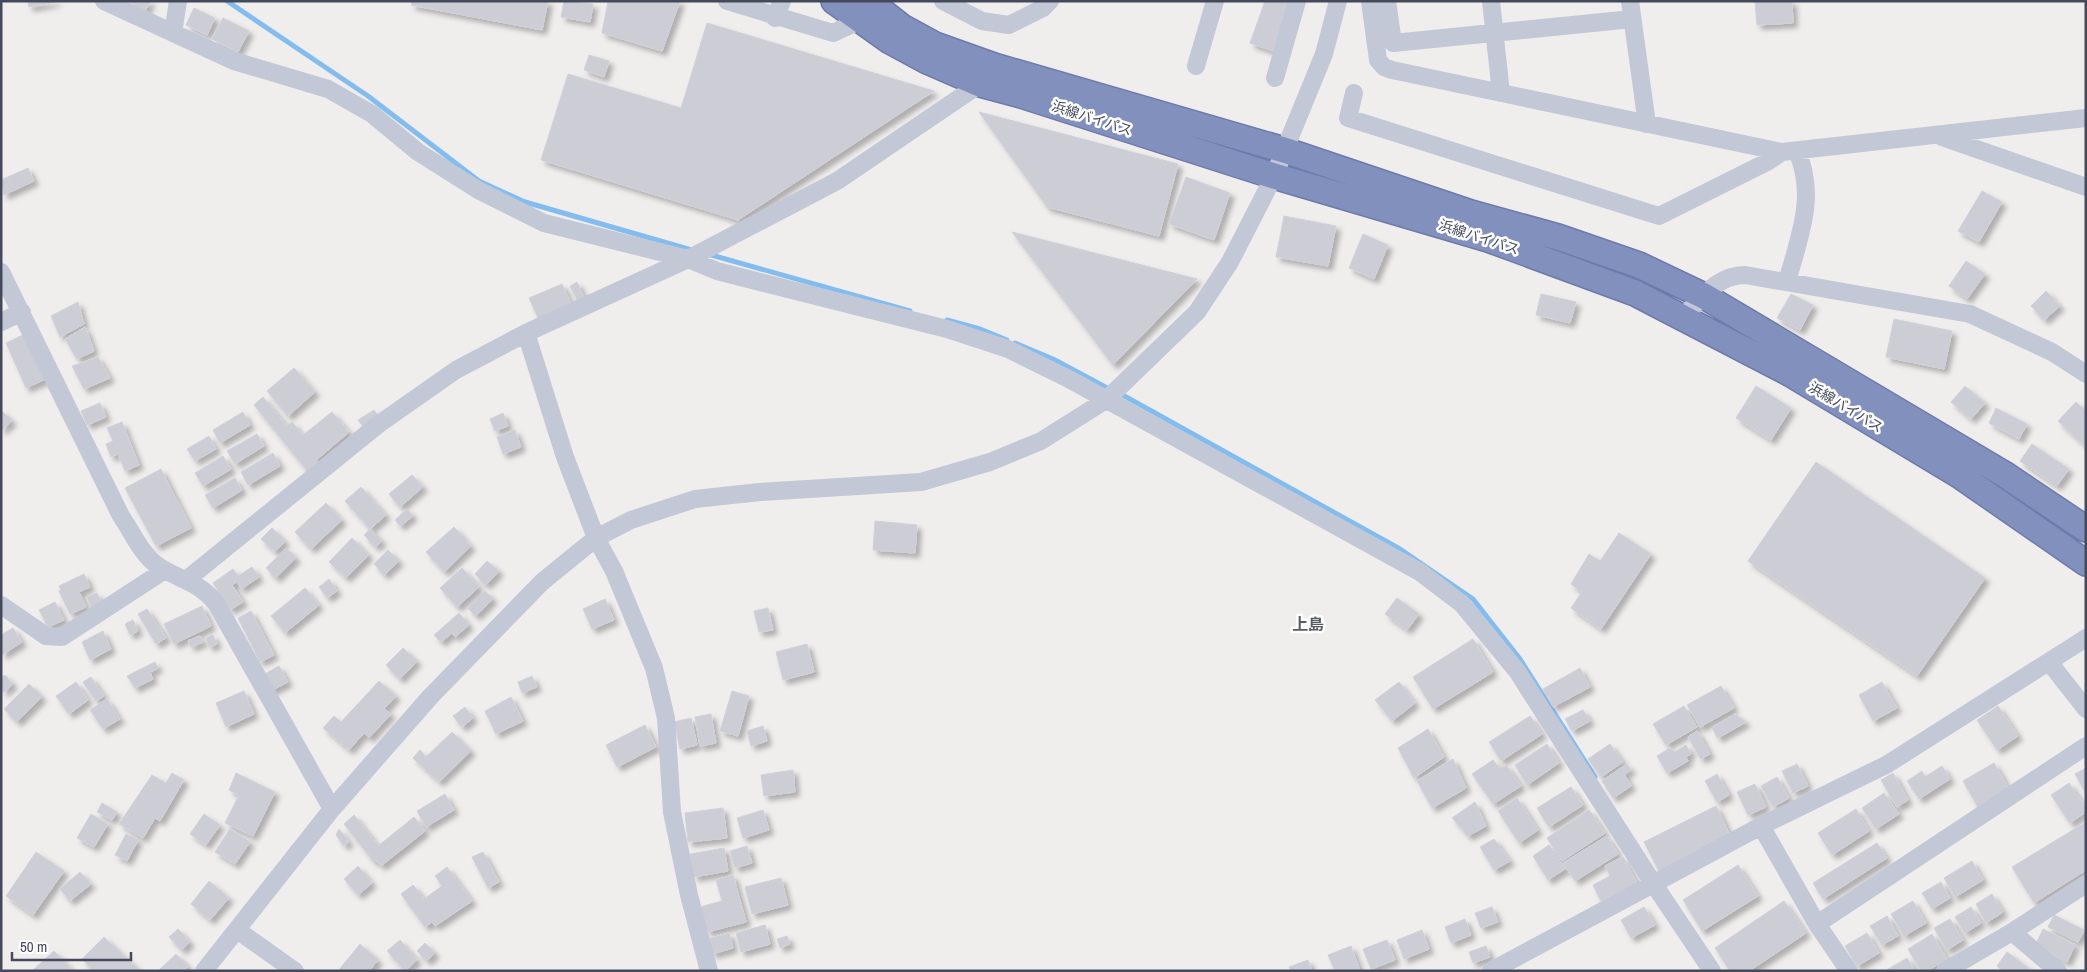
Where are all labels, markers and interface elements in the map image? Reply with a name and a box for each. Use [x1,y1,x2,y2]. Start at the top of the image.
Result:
street label: 浜線バイパス [1049,97,1135,139]
street label: 浜線バイパス [1436,216,1522,258]
street label: 浜線バイパス [1805,378,1887,436]
district label: 上島 [1292,613,1324,635]
scale bar [12,930,131,962]
text: 50 m [20,936,47,957]

